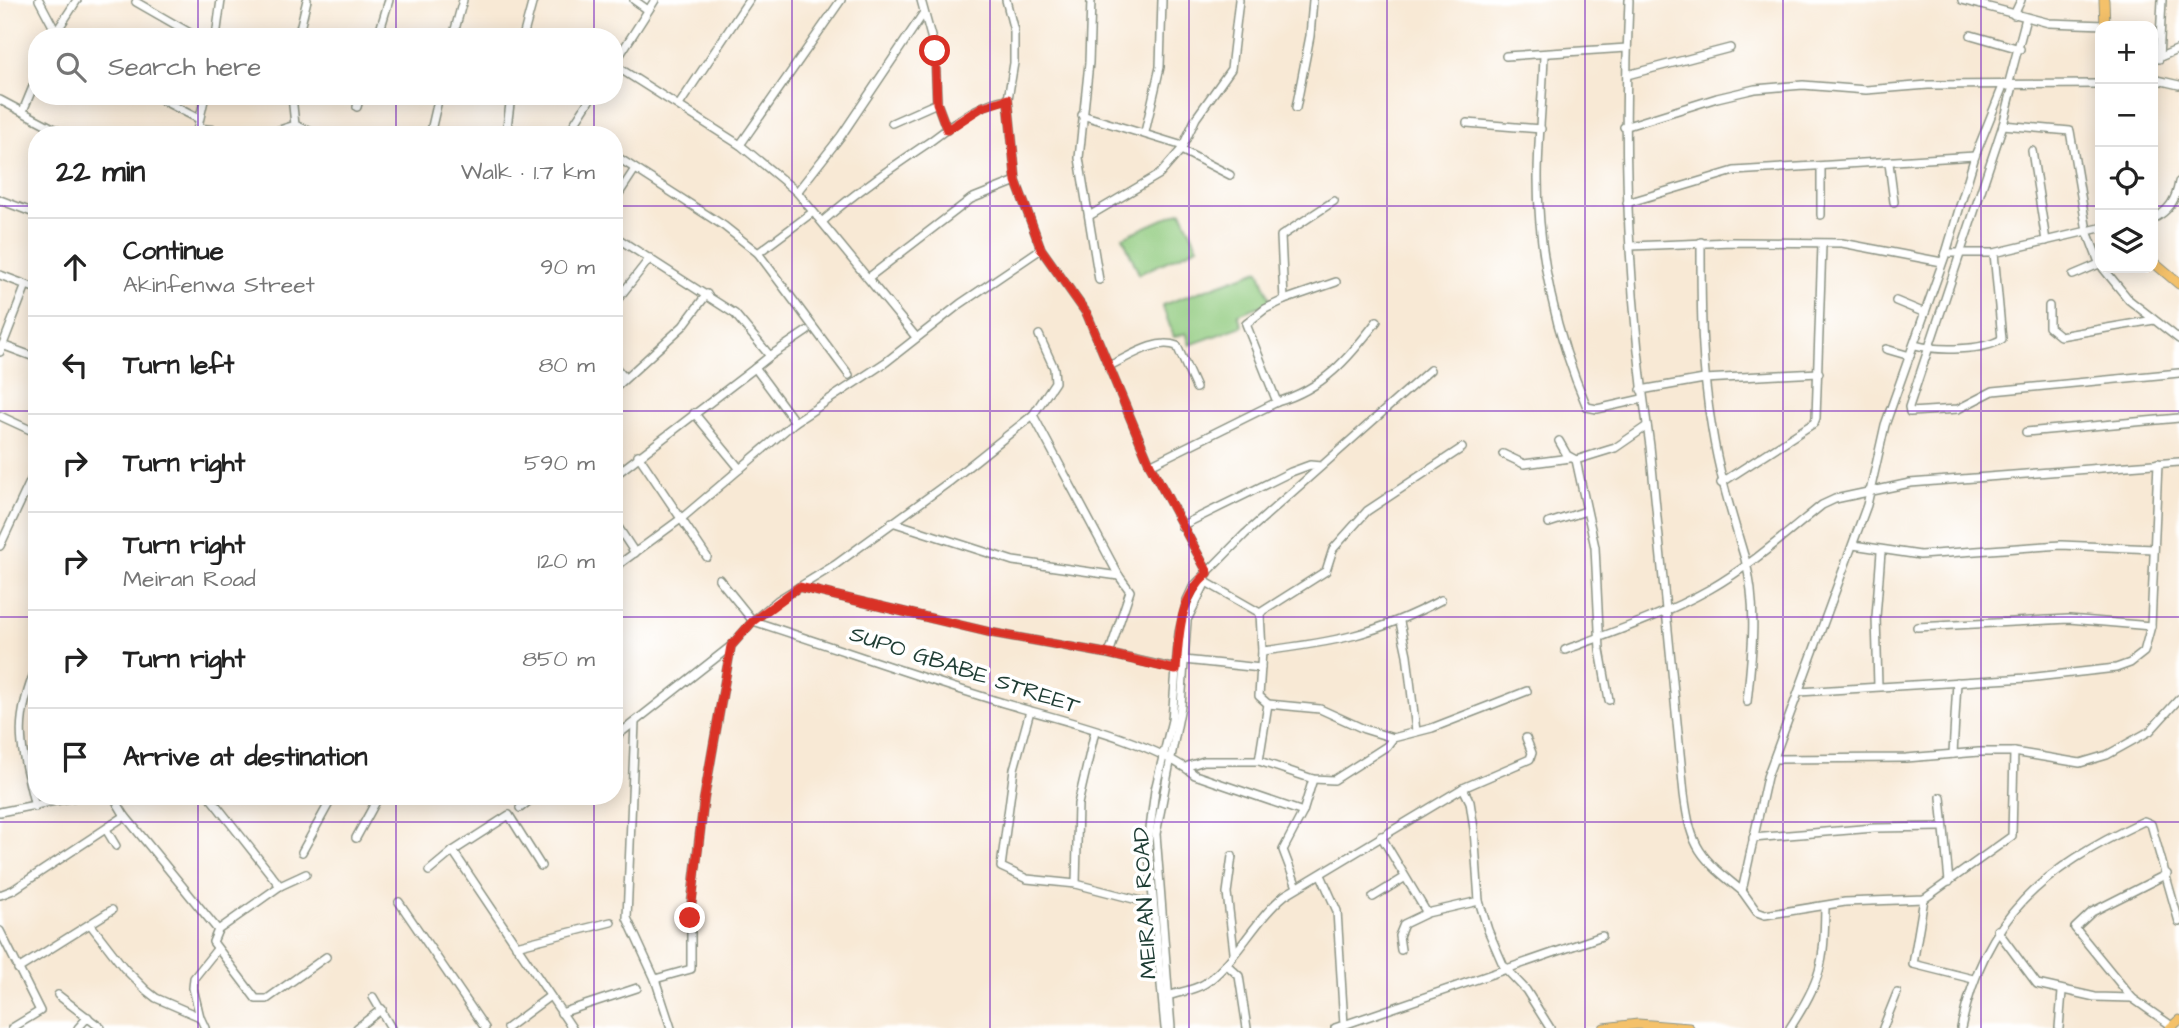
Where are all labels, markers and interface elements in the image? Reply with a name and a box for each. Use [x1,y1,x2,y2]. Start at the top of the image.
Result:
map controls [2095,21,2158,273]
button: + [2095,21,2158,84]
search box [28,28,623,105]
route start [919,35,950,66]
icon: search [52,48,90,86]
text: Search here [108,49,261,85]
button: − [2095,84,2158,147]
button: locate [2095,147,2158,210]
text: 22 min [56,151,145,193]
text: Walk · 1.7 km [461,156,595,188]
button: layers [2095,210,2158,273]
text: Continue [123,233,224,269]
icon: ahead [56,248,94,286]
text: 90 m [540,251,595,283]
text: Akinfenwa Street [123,269,315,301]
icon: left [56,346,94,384]
text: Turn left [123,347,234,383]
text: 80 m [538,349,595,381]
icon: right [56,444,94,482]
text: Turn right [123,445,245,481]
text: 590 m [524,447,595,479]
text: Turn right [123,527,245,563]
icon: right [56,542,94,580]
text: 120 m [537,545,595,577]
text: Meiran Road [123,563,256,595]
street label: SUPO GBABE STREET [846,618,1084,722]
icon: right [56,640,94,678]
text: Turn right [123,641,245,677]
text: 850 m [522,643,595,675]
icon: arrive [56,738,94,776]
text: Arrive at destination [123,739,368,775]
street label: MEIRAN ROAD [1125,826,1165,980]
route end [674,902,705,933]

